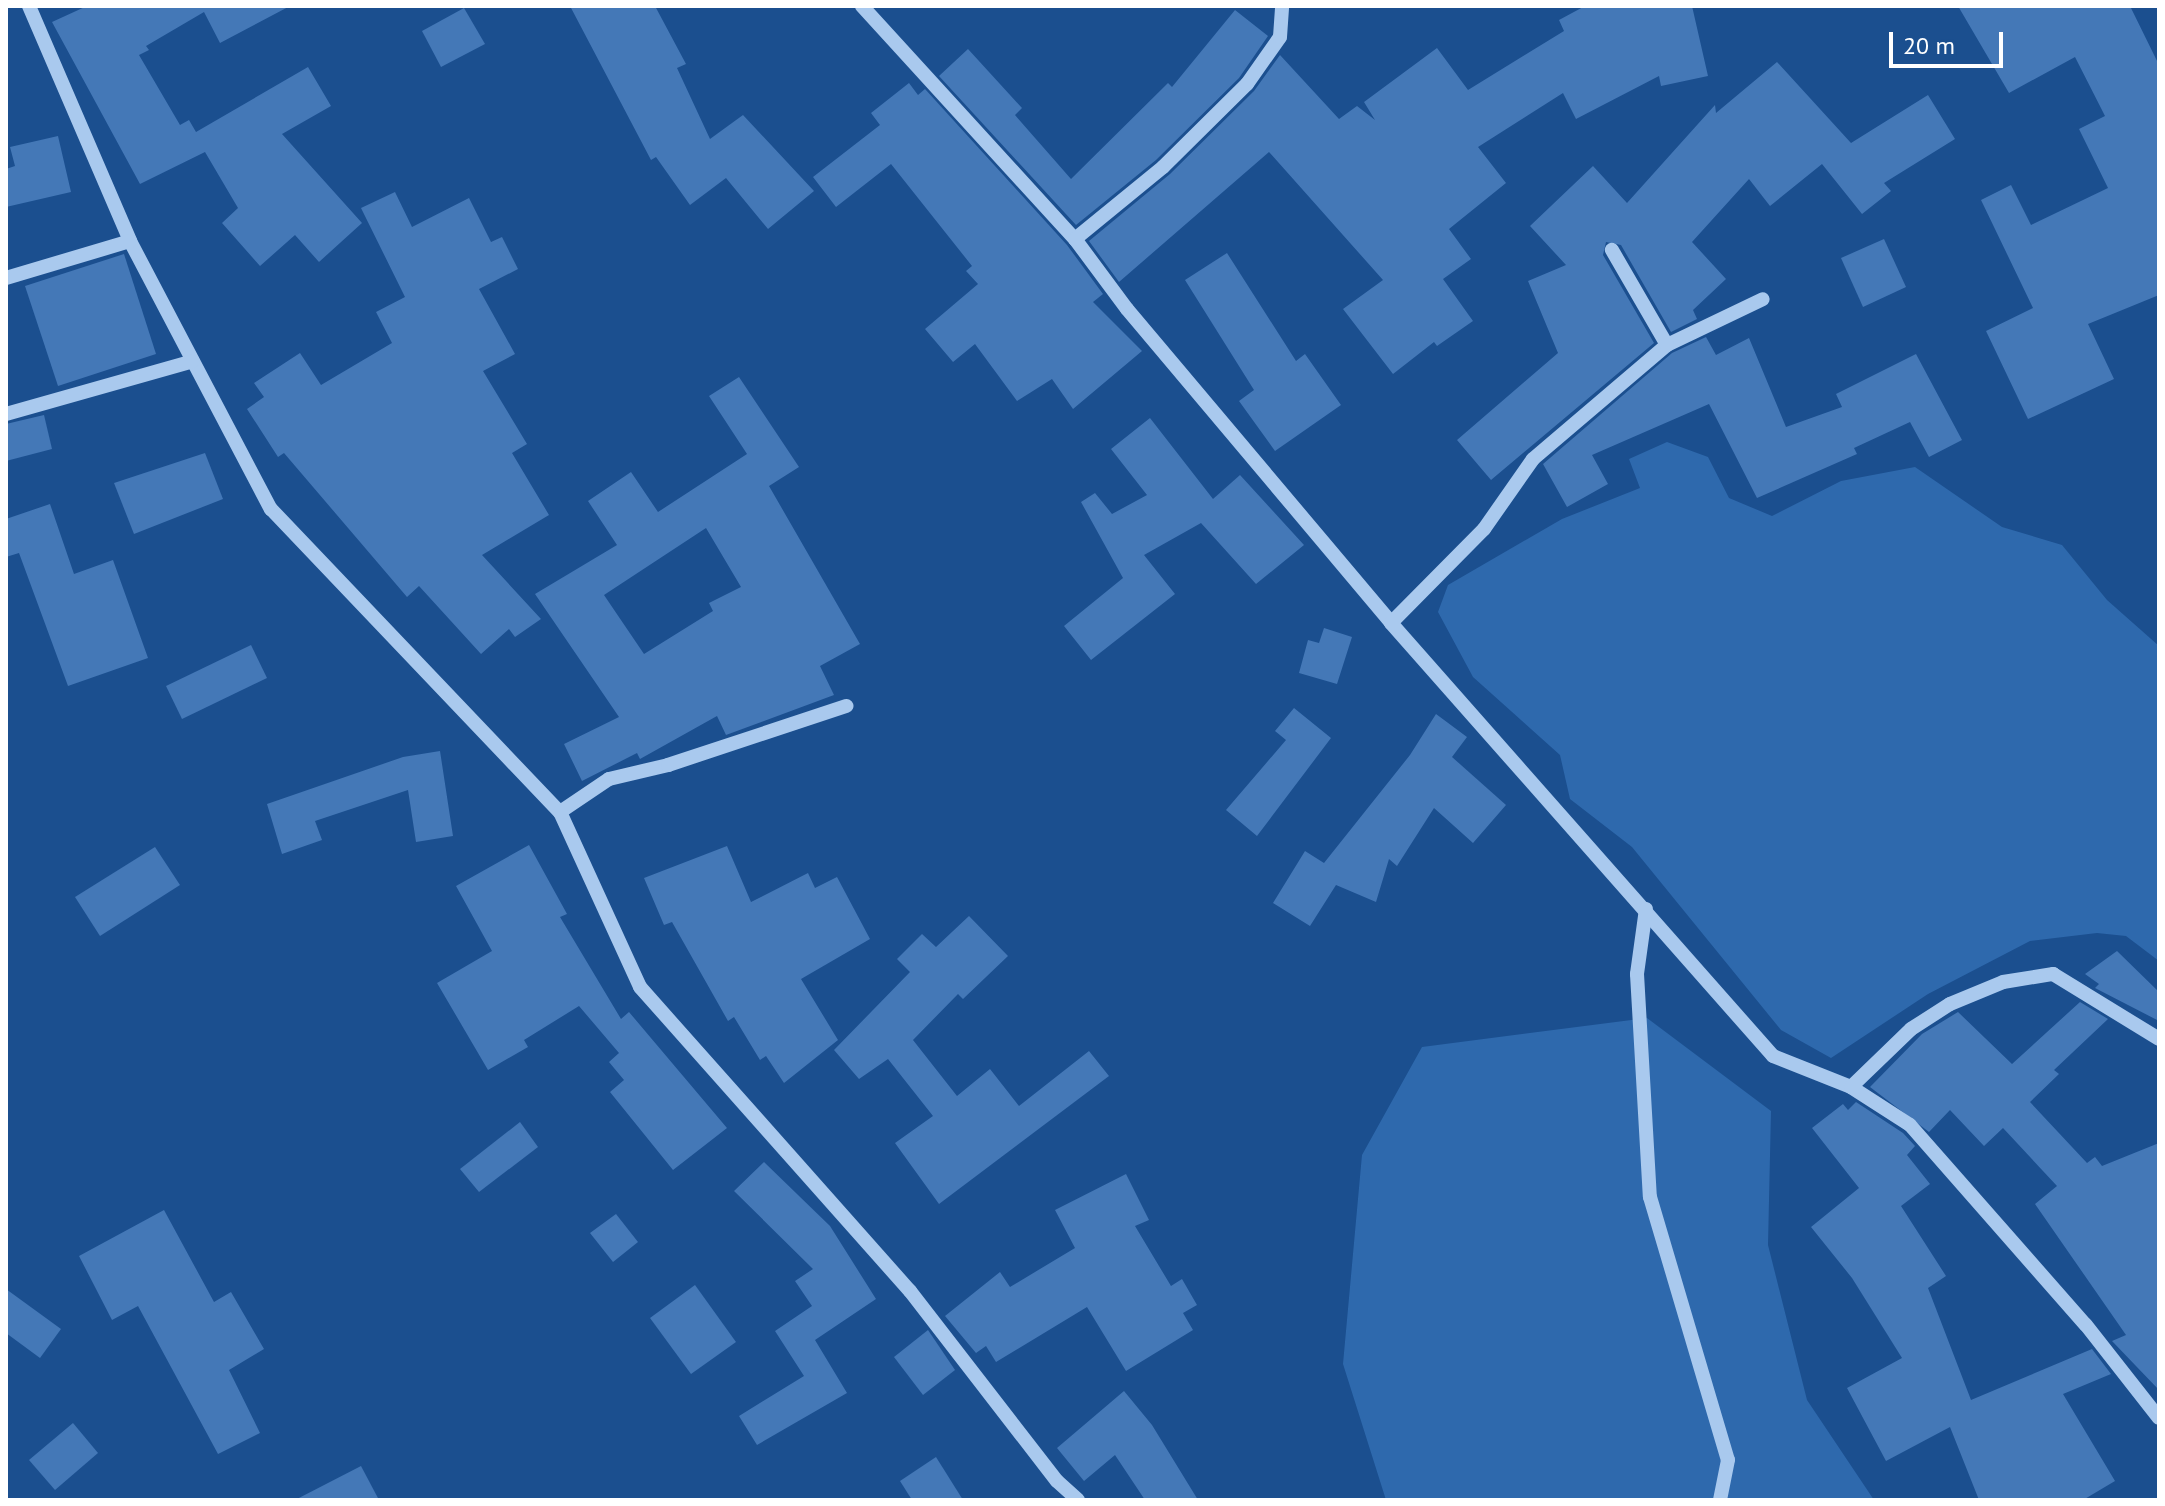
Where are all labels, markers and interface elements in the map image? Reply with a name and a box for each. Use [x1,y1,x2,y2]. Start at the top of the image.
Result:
scale bar [1893,16,2007,66]
text: 20 m [1903,30,1955,61]

